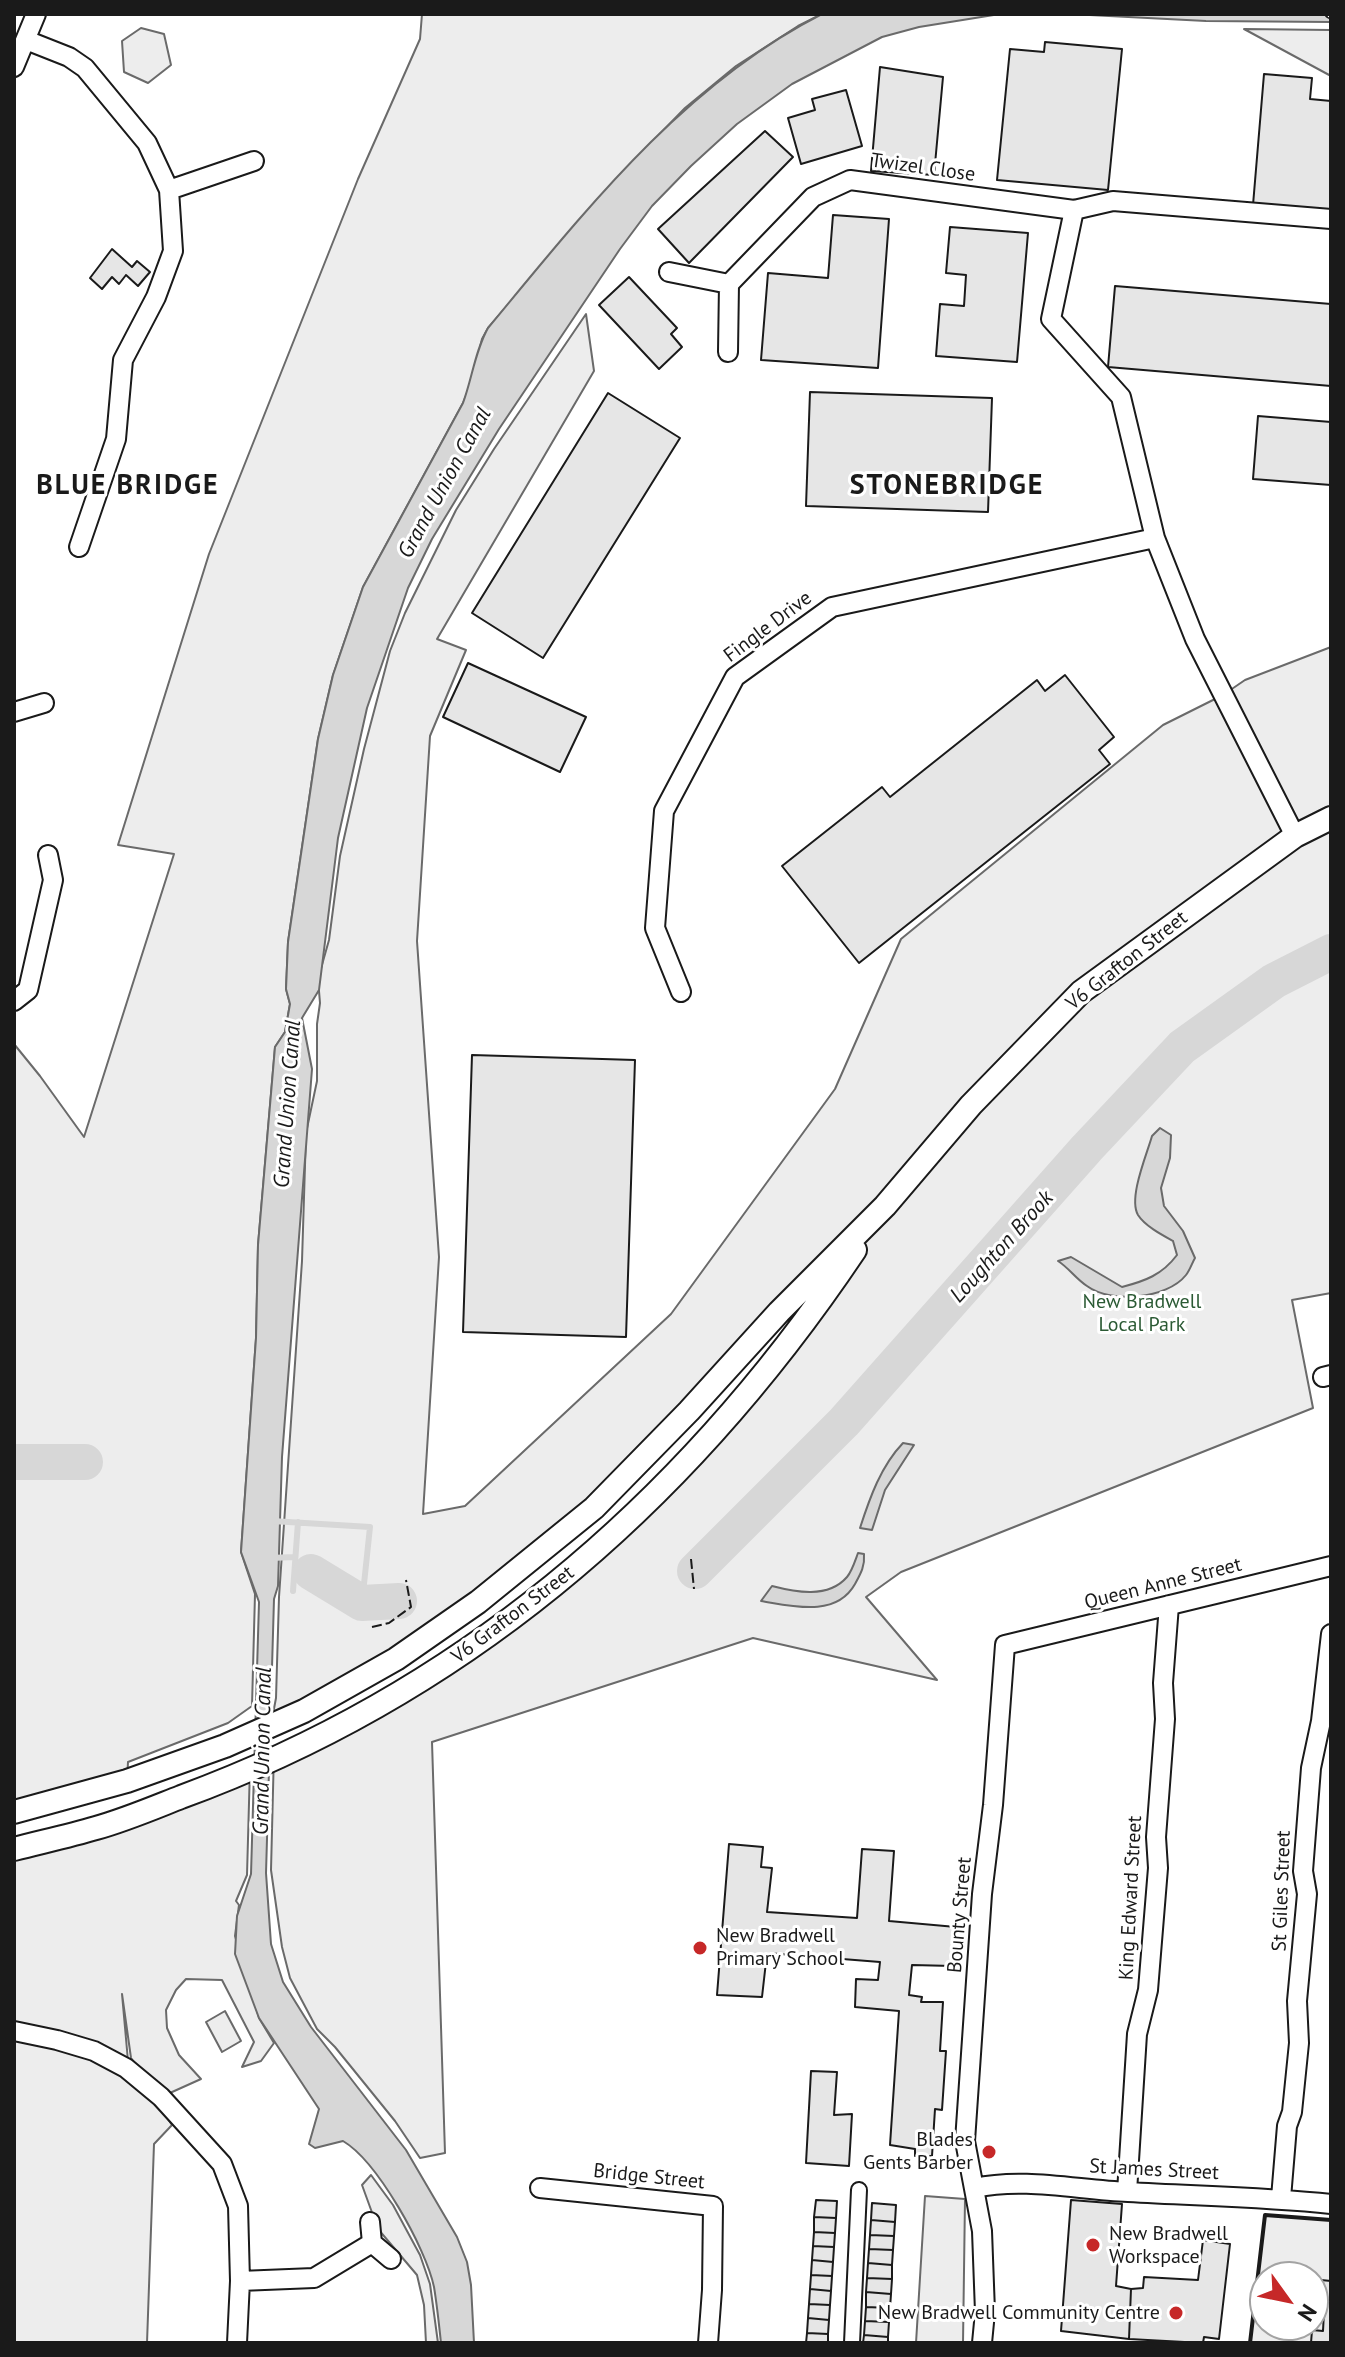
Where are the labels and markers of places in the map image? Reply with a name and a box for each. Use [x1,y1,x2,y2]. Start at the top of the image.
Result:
place label: New Bradwell Primary School [716,1924,844,1971]
marker: New Bradwell Primary School [691,1939,709,1957]
place label: Blades Gents Barber [863,2128,973,2175]
marker: Blades Gents Barber [980,2143,998,2161]
place label: New Bradwell Workspace [1109,2222,1228,2269]
marker: New Bradwell Workspace [1084,2236,1102,2254]
place label: New Bradwell Community Centre [878,2301,1160,2325]
marker: New Bradwell Community Centre [1167,2304,1185,2322]

